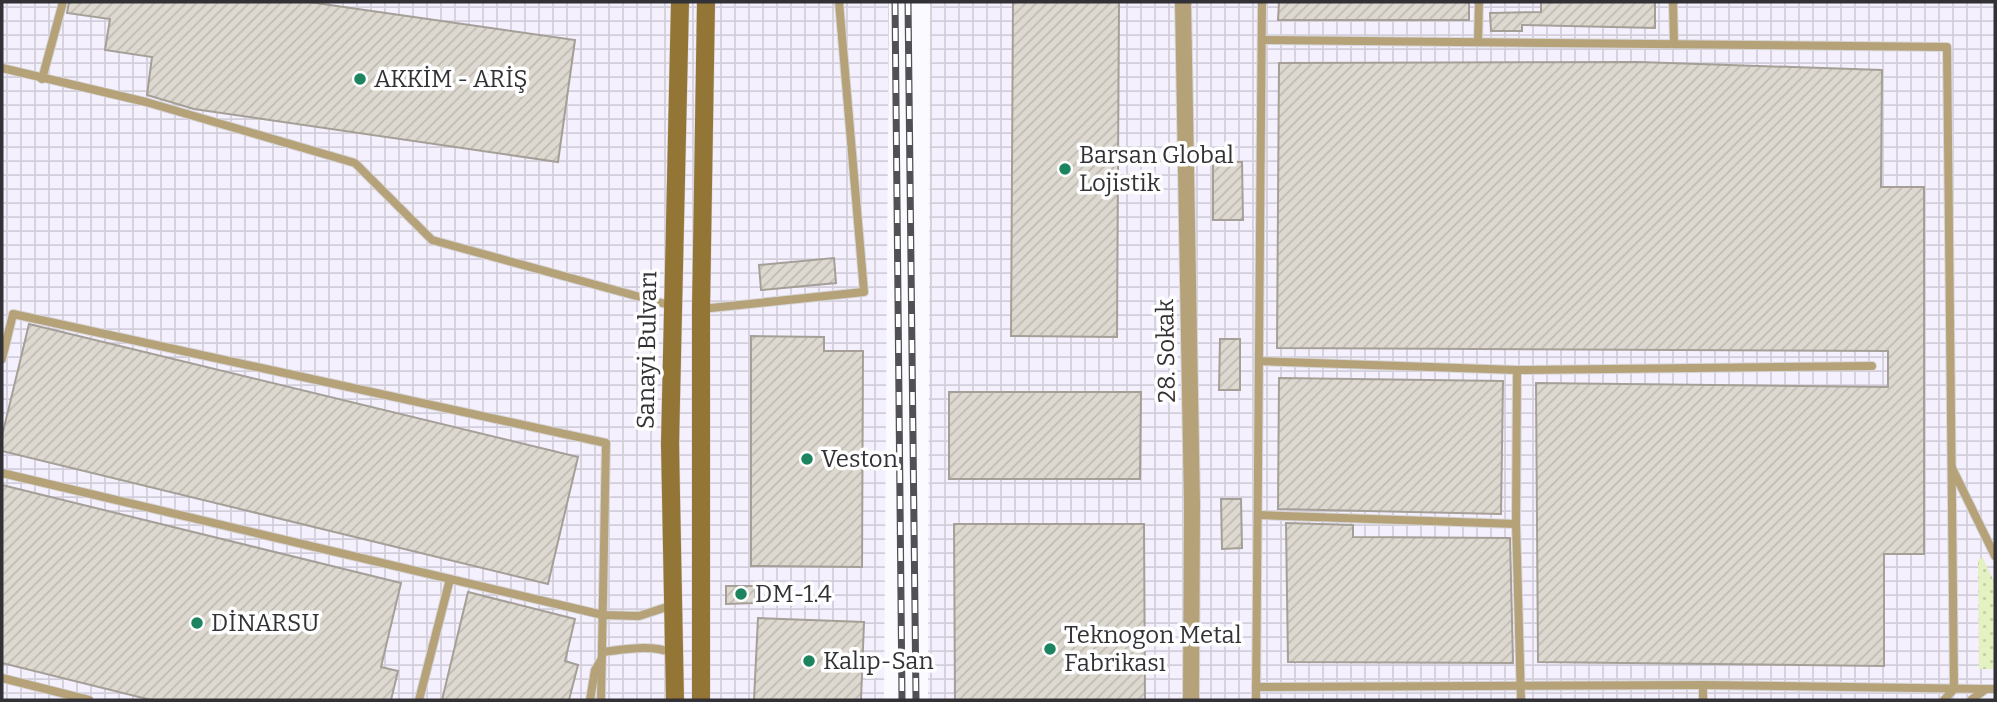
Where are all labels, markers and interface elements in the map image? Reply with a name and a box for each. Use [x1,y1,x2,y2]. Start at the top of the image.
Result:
place label: AKKİM - ARİŞ [374,65,528,93]
marker: AKKİM - ARİŞ [352,71,368,87]
place label: Barsan Global Lojistik [1079,141,1234,197]
marker: Barsan Global Lojistik [1057,161,1073,177]
street label: Sanayi Bulvarı [632,271,662,429]
street label: 28. Sokak [1151,298,1181,403]
place label: Veston [821,445,898,473]
marker: Veston [799,451,815,467]
place label: DM-1.4 [755,580,832,608]
marker: DM-1.4 [733,586,749,602]
place label: DİNARSU [211,609,319,637]
marker: DİNARSU [189,615,205,631]
place label: Teknogon Metal Fabrikası [1064,621,1242,677]
marker: Teknogon Metal Fabrikası [1042,641,1058,657]
place label: Kalıp-San [823,647,934,675]
marker: Kalıp-San [801,653,817,669]

